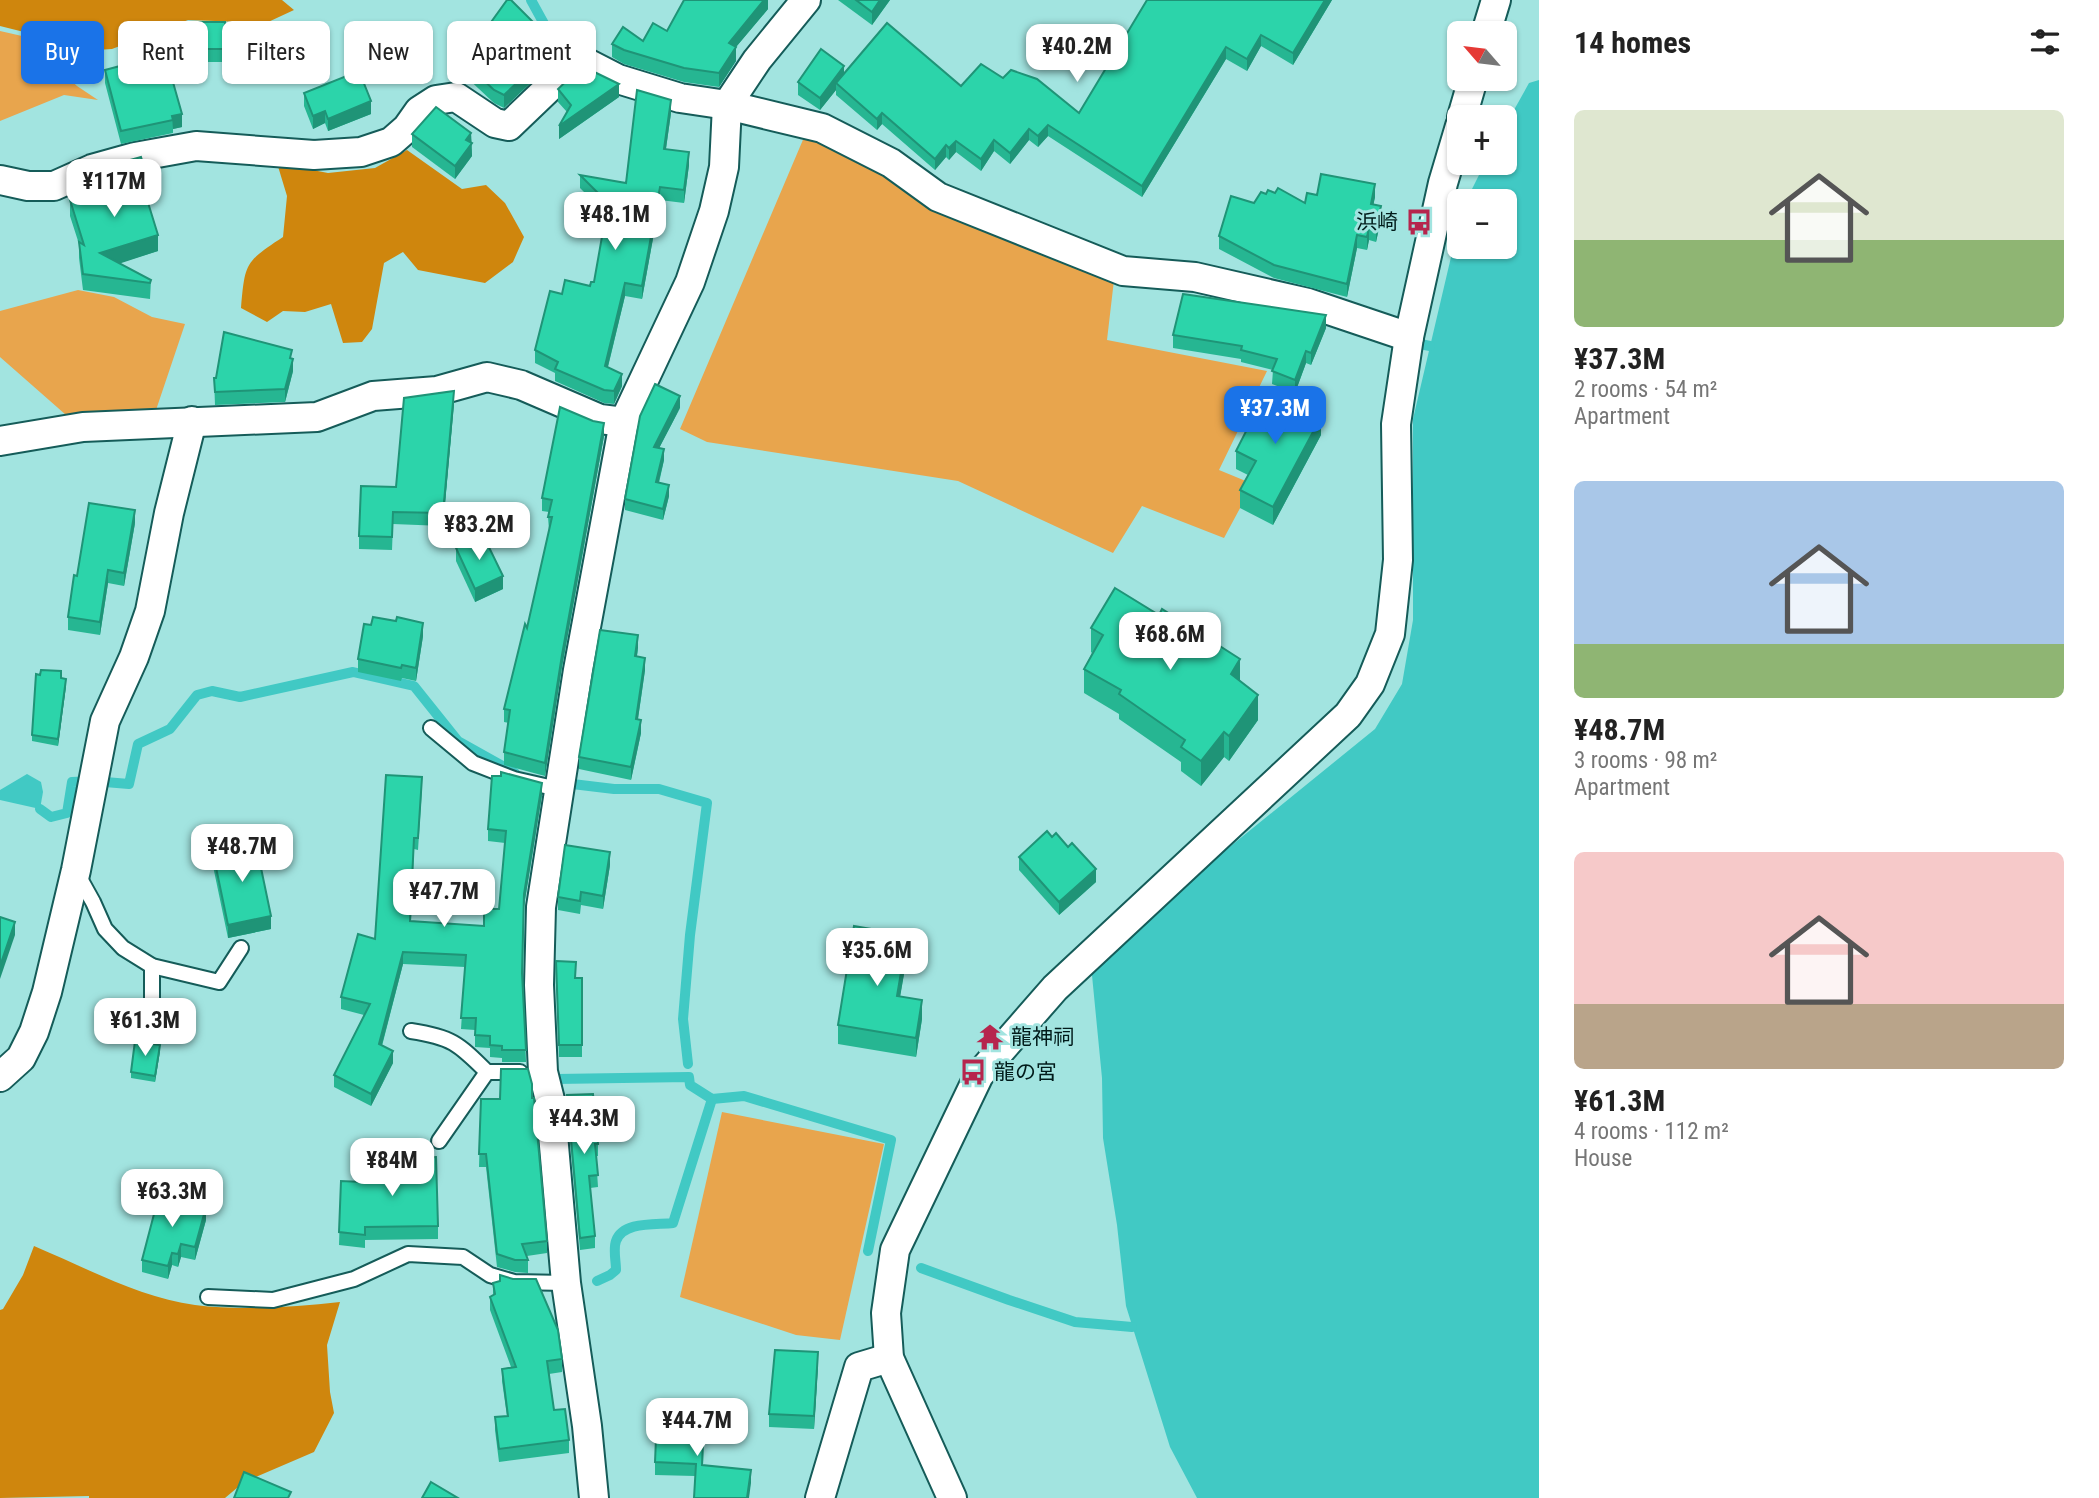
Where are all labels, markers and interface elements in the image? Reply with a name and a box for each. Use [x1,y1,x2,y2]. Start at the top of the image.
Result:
chip: Buy [21,21,104,84]
chip: Rent [118,21,208,84]
chip: Filters [222,21,330,84]
chip: New [344,21,433,84]
chip: Apartment [447,21,596,84]
north arrow [1447,21,1517,91]
map controls [1447,21,1517,259]
icon: filters [2026,23,2064,61]
pin: ¥40.2M [1020,24,1134,84]
text: 14 homes [1574,25,1691,60]
text: ¥40.2M [1042,33,1112,60]
button: + [1447,105,1517,175]
icon: home [1756,155,1882,281]
pin: ¥117M [65,160,163,219]
text: ¥117M [82,168,146,195]
button: − [1447,189,1517,259]
pin: ¥48.1M [558,192,672,252]
text: ¥48.1M [580,201,650,228]
bus stop icon: 浜崎 [1404,207,1434,237]
place label: 浜崎 [1356,210,1398,234]
text: ¥37.3M [1574,341,1665,376]
text: 2 rooms · 54 m² [1574,376,1717,403]
pin: ¥37.3M [1218,386,1332,446]
text: ¥37.3M [1240,395,1310,422]
text: Apartment [1574,403,1670,430]
pin: ¥83.2M [422,503,536,562]
text: ¥83.2M [444,511,514,538]
icon: home [1756,526,1882,652]
pin: ¥68.6M [1113,612,1227,672]
text: ¥68.6M [1135,621,1205,648]
text: ¥48.7M [1574,712,1665,747]
text: 3 rooms · 98 m² [1574,747,1717,774]
text: Apartment [1574,774,1670,801]
pin: ¥48.7M [185,824,299,884]
text: ¥48.7M [207,833,277,860]
pin: ¥47.7M [387,870,501,929]
text: ¥47.7M [409,878,479,905]
icon: home [1756,897,1882,1023]
pin: ¥35.6M [820,928,934,988]
text: ¥35.6M [842,937,912,964]
pin: ¥61.3M [88,998,202,1058]
text: ¥61.3M [110,1007,180,1034]
temple icon: 龍神祠 [975,1022,1005,1052]
place label: 龍神祠 [1011,1025,1074,1049]
bus stop icon: 龍の宮 [958,1057,988,1087]
place label: 龍の宮 [994,1060,1057,1084]
text: ¥61.3M [1574,1083,1665,1118]
pin: ¥44.3M [527,1096,641,1156]
text: ¥44.3M [549,1105,619,1132]
text: 4 rooms · 112 m² [1574,1118,1729,1145]
pin: ¥84M [351,1138,433,1198]
text: House [1574,1145,1632,1172]
text: ¥84M [366,1147,418,1174]
pin: ¥63.3M [115,1170,229,1229]
text: ¥63.3M [137,1178,207,1205]
pin: ¥44.7M [640,1398,754,1458]
text: ¥44.7M [662,1407,732,1434]

